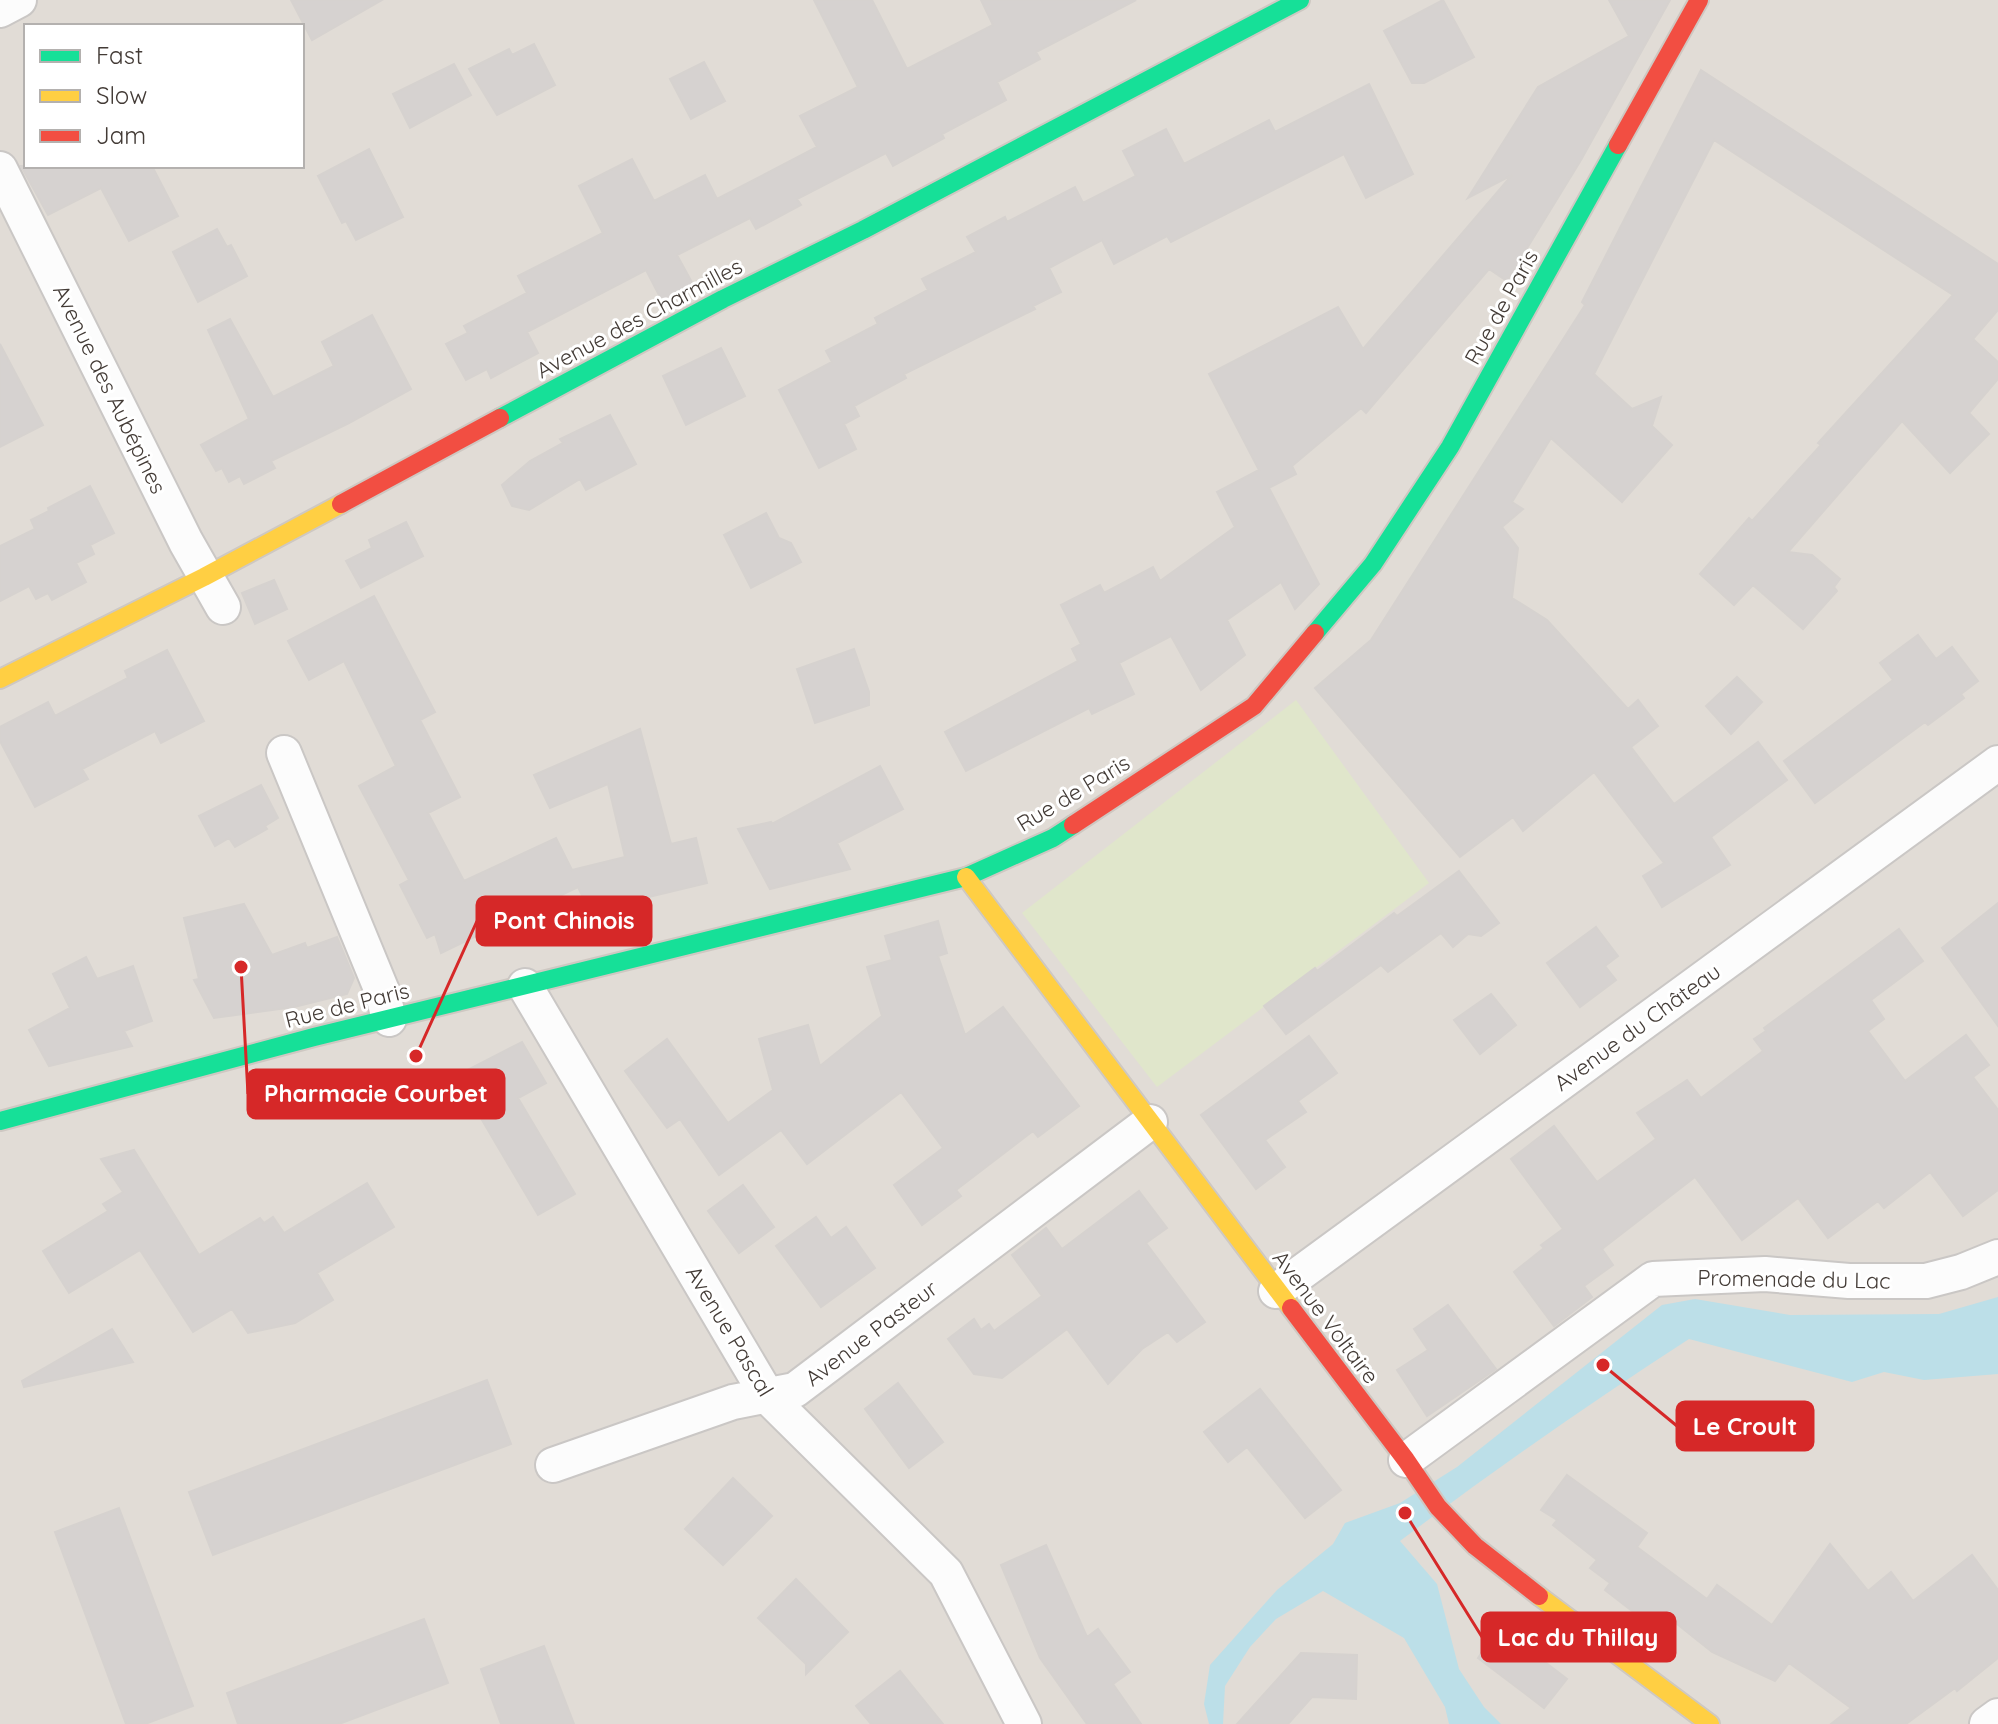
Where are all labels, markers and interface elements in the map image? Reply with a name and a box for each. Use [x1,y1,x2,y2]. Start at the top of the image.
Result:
legend [24,24,304,168]
text: Fast [96,40,143,70]
text: Slow [96,80,147,110]
text: Jam [96,120,146,150]
street label: Rue de Paris [1458,245,1544,369]
street label: Avenue des Charmilles [531,252,747,384]
street label: Avenue des Aubépines [47,280,173,498]
street label: Rue de Paris [1011,748,1135,838]
callout: Pont Chinois [477,897,651,945]
text: Pont Chinois [493,905,635,935]
street label: Avenue du Château [1548,957,1726,1097]
street label: Rue de Paris [282,976,412,1034]
callout: Pharmacie Courbet [248,1070,504,1118]
text: Pharmacie Courbet [264,1078,488,1108]
street label: Avenue Voltaire [1267,1245,1385,1389]
street label: Avenue Pascal [680,1260,780,1402]
street label: Promenade du Lac [1697,1263,1891,1295]
street label: Avenue Pasteur [799,1274,943,1392]
callout: Le Croult [1677,1402,1813,1450]
text: Le Croult [1693,1411,1797,1441]
callout: Lac du Thillay [1482,1613,1675,1661]
text: Lac du Thillay [1498,1622,1658,1652]

